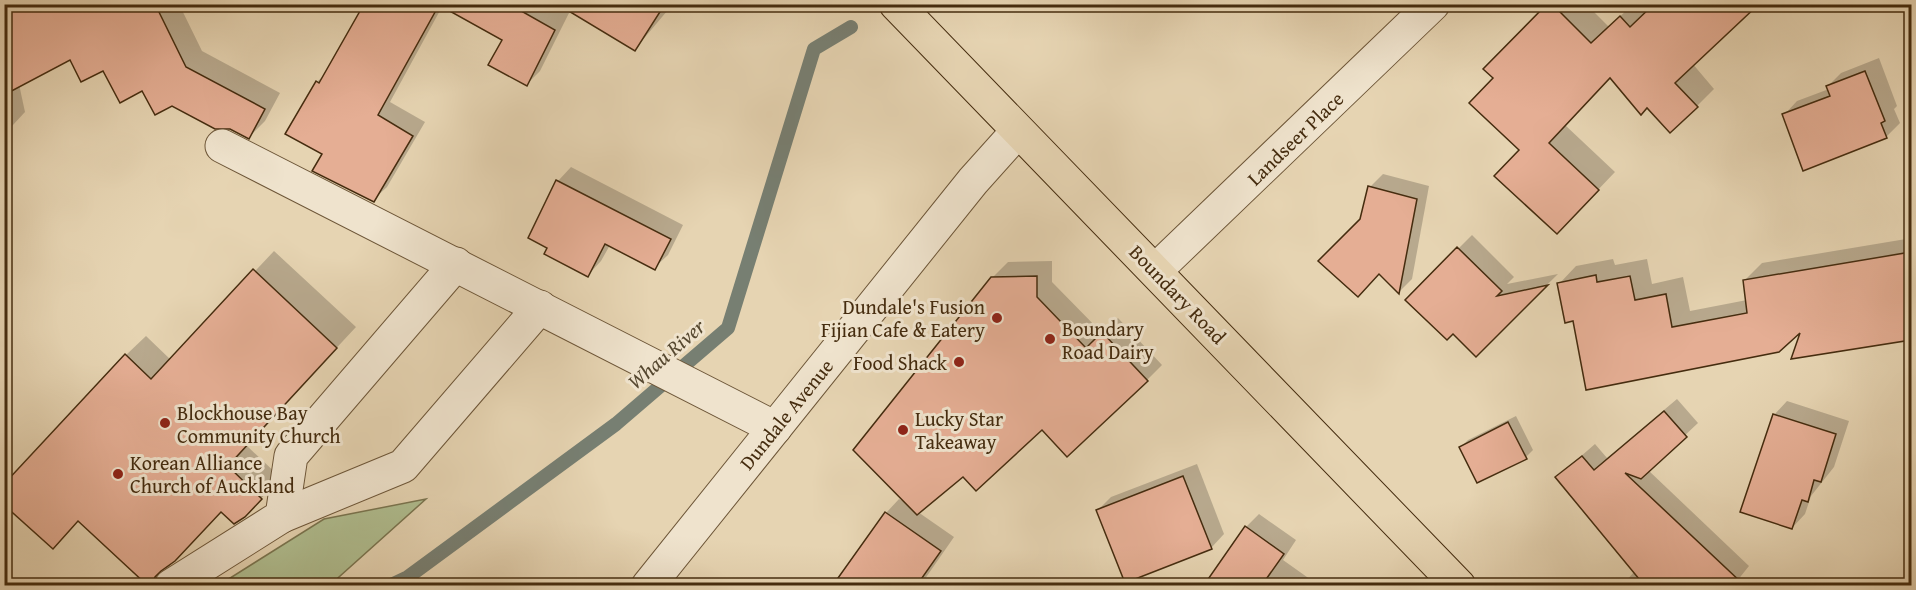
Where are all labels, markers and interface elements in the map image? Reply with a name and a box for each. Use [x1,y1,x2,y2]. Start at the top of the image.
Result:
street label: Landseer Place [1240,84,1350,192]
street label: Boundary Road [1123,238,1233,350]
place label: Dundale's Fusion Fijian Cafe & Eatery [821,292,985,344]
water label: Whau River [620,311,712,396]
marker: Dundale's Fusion Fijian Cafe & Eatery [990,311,1004,325]
place label: Boundary Road Dairy [1062,314,1154,366]
marker: Boundary Road Dairy [1043,332,1057,346]
place label: Food Shack [853,348,948,377]
street label: Dundale Avenue [732,352,840,476]
marker: Food Shack [952,355,966,369]
place label: Blockhouse Bay Community Church [177,398,341,450]
place label: Lucky Star Takeaway [915,404,1003,456]
marker: Blockhouse Bay Community Church [158,416,172,430]
marker: Lucky Star Takeaway [896,423,910,437]
place label: Korean Alliance Church of Auckland [130,448,295,500]
marker: Korean Alliance Church of Auckland [111,467,125,481]

